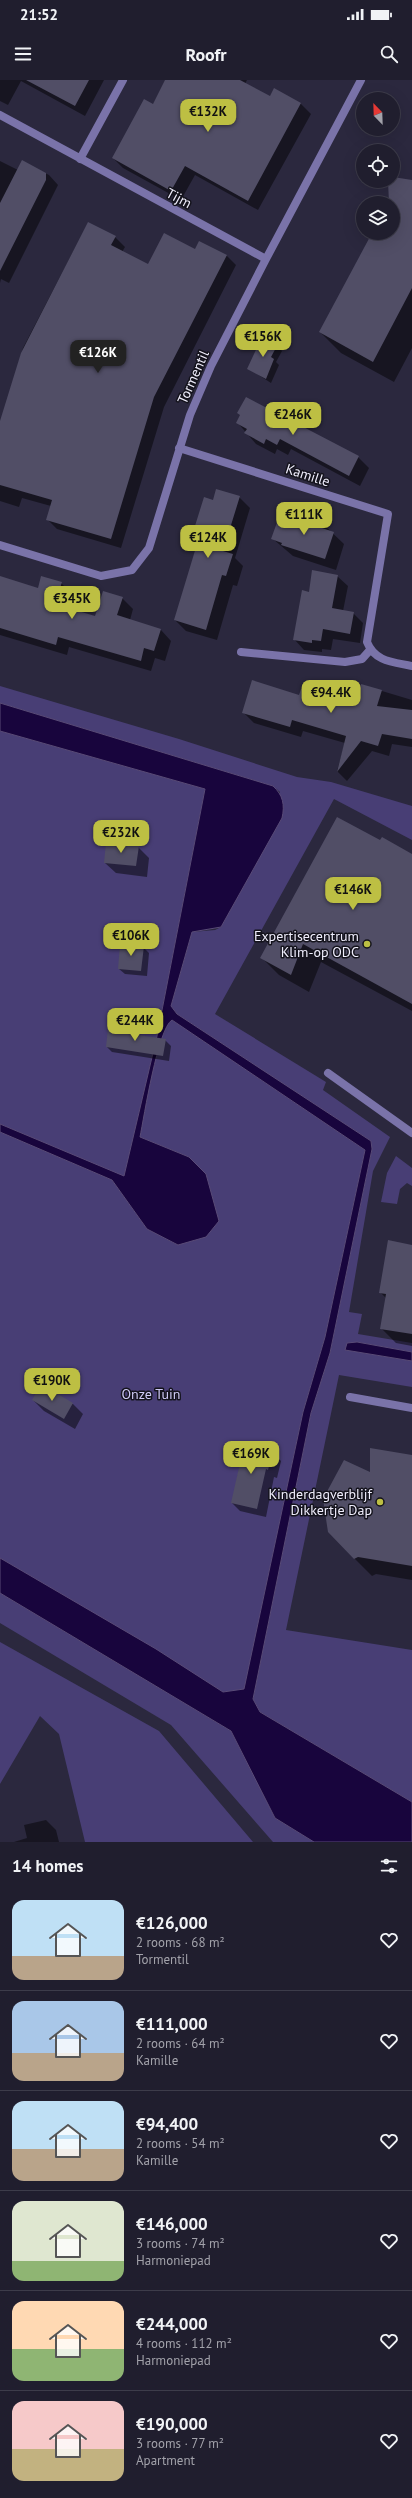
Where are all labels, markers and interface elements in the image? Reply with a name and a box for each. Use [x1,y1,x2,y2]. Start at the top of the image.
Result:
text: 21:52 [20,5,58,24]
icon: menu [12,43,34,65]
text: Roofr [185,43,227,66]
icon: search [378,43,400,65]
north arrow [356,92,400,136]
map controls [356,92,400,240]
pin: €132K [180,99,236,133]
text: €132K [189,103,227,120]
button: locate [356,144,400,188]
street label: Tijm [163,184,195,212]
button: layers [356,196,400,240]
pin: €156K [235,324,291,358]
text: €156K [244,328,282,345]
pin: €126K [70,340,126,374]
text: €126K [79,344,117,361]
street label: Tormentil [173,347,213,407]
pin: €246K [265,402,321,436]
text: €246K [274,406,312,423]
street label: Kamille [284,459,332,491]
pin: €111K [276,502,332,536]
text: €111K [285,506,323,523]
pin: €124K [180,525,236,559]
text: €124K [189,529,227,546]
pin: €345K [44,586,100,620]
text: €345K [53,590,91,607]
pin: €94.4K [298,680,364,714]
text: €94.4K [311,684,351,701]
pin: €232K [93,820,149,854]
text: €232K [102,824,140,841]
pin: €146K [325,877,381,911]
text: €146K [334,881,372,898]
pin: €106K [103,923,159,957]
text: €106K [112,927,150,944]
place label: Expertisecentrum Klim-op ODC [254,927,359,961]
marker: Expertisecentrum Klim-op ODC [362,939,372,949]
pin: €244K [107,1008,163,1042]
text: €244K [116,1012,154,1029]
pin: €190K [24,1368,80,1402]
text: €190K [33,1372,71,1389]
park label: Onze Tuin [122,1385,180,1403]
pin: €169K [223,1441,279,1475]
text: €169K [232,1445,270,1462]
place label: Kinderdagverblijf Dikkertje Dap [269,1485,373,1519]
marker: Kinderdagverblijf Dikkertje Dap [375,1497,385,1507]
text: 14 homes [12,1855,83,1877]
icon: filters [378,1855,400,1877]
text: €126,000 [136,1912,208,1934]
icon: home [44,1916,92,1964]
icon: heart [378,1929,400,1951]
text: 2 rooms · 68 m² [136,1934,225,1951]
text: Tormentil [136,1951,189,1968]
text: €111,000 [136,2013,208,2035]
icon: home [44,2017,92,2065]
icon: heart [378,2030,400,2052]
text: 2 rooms · 64 m² [136,2035,225,2052]
text: Kamille [136,2052,178,2069]
text: €94,400 [136,2113,198,2135]
icon: home [44,2117,92,2165]
icon: heart [378,2130,400,2152]
text: 2 rooms · 54 m² [136,2135,225,2152]
text: Kamille [136,2152,178,2169]
text: €146,000 [136,2213,208,2235]
icon: home [44,2217,92,2265]
icon: heart [378,2230,400,2252]
text: 3 rooms · 74 m² [136,2235,225,2252]
text: Harmoniepad [136,2252,211,2269]
text: €244,000 [136,2313,208,2335]
icon: home [44,2317,92,2365]
icon: heart [378,2330,400,2352]
text: 4 rooms · 112 m² [136,2335,232,2352]
text: Harmoniepad [136,2352,211,2369]
text: €190,000 [136,2413,208,2435]
icon: home [44,2417,92,2465]
icon: heart [378,2430,400,2452]
text: 3 rooms · 77 m² [136,2435,224,2452]
text: Apartment [136,2452,195,2469]

